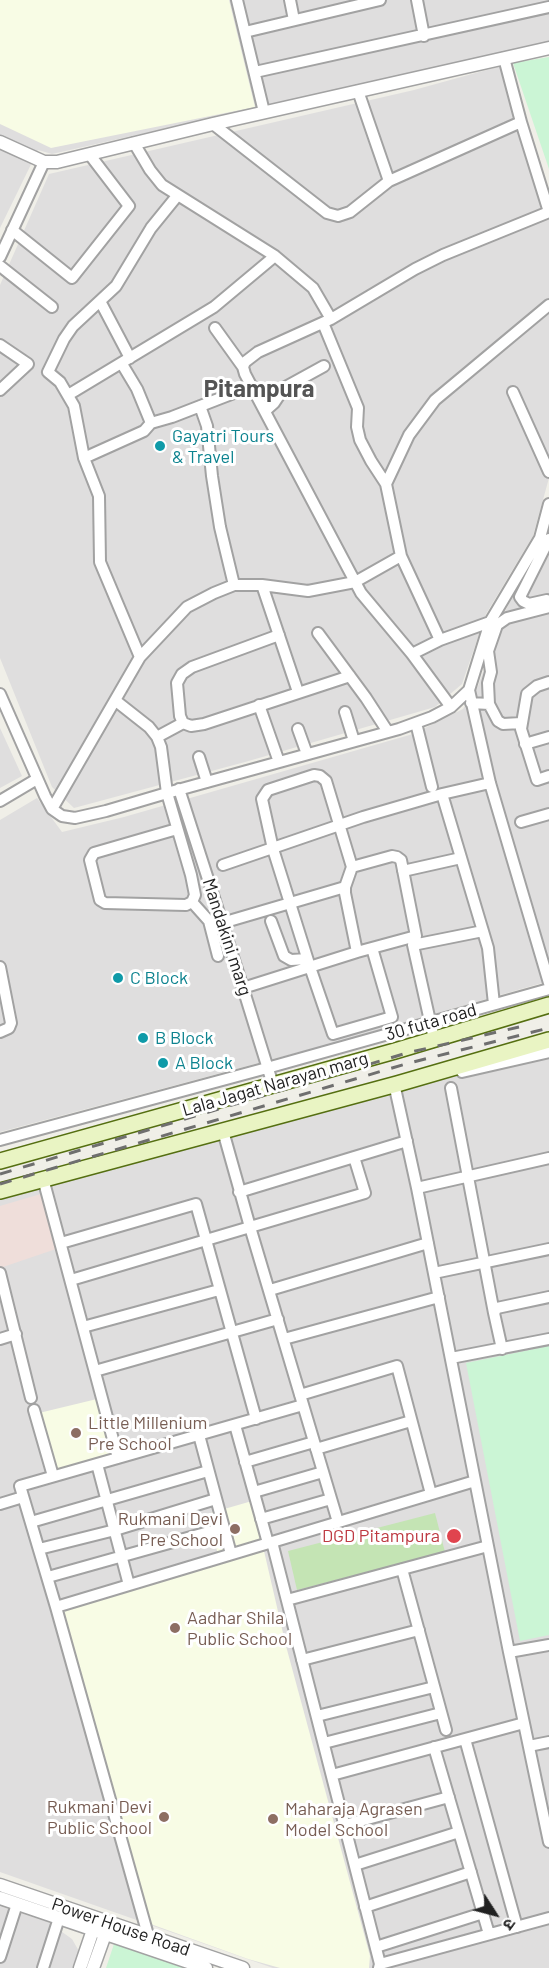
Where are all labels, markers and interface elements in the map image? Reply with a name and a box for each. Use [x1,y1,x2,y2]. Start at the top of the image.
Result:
district label: Pitampura [204,375,314,403]
place label: Gayatri Tours & Travel [172,425,274,468]
marker: Gayatri Tours & Travel [153,439,167,453]
street label: Mandakini marg [198,876,256,998]
place label: C Block [130,967,188,989]
marker: C Block [111,971,125,985]
street label: 30 futa road [383,999,479,1045]
place label: B Block [155,1027,213,1049]
marker: B Block [136,1031,150,1045]
street label: Lala Jagat Narayan marg [180,1047,370,1121]
place label: A Block [175,1052,233,1074]
marker: A Block [156,1056,170,1070]
place label: Little Millenium Pre School [88,1412,207,1454]
marker: Little Millenium Pre School [69,1426,83,1440]
place label: Rukmani Devi Pre School [118,1508,223,1550]
marker: Rukmani Devi Pre School [228,1522,242,1536]
place label: DGD Pitampura [322,1525,440,1547]
marker: DGD Pitampura [445,1527,463,1545]
place label: Aadhar Shila Public School [187,1607,292,1650]
marker: Aadhar Shila Public School [168,1621,182,1635]
place label: Rukmani Devi Public School [47,1796,152,1838]
place label: Maharaja Agrasen Model School [285,1798,423,1840]
marker: Rukmani Devi Public School [157,1810,171,1824]
marker: Maharaja Agrasen Model School [266,1812,280,1826]
north arrow [465,1884,525,1944]
street label: Power House Road [49,1893,193,1961]
text: उ [500,1915,520,1934]

